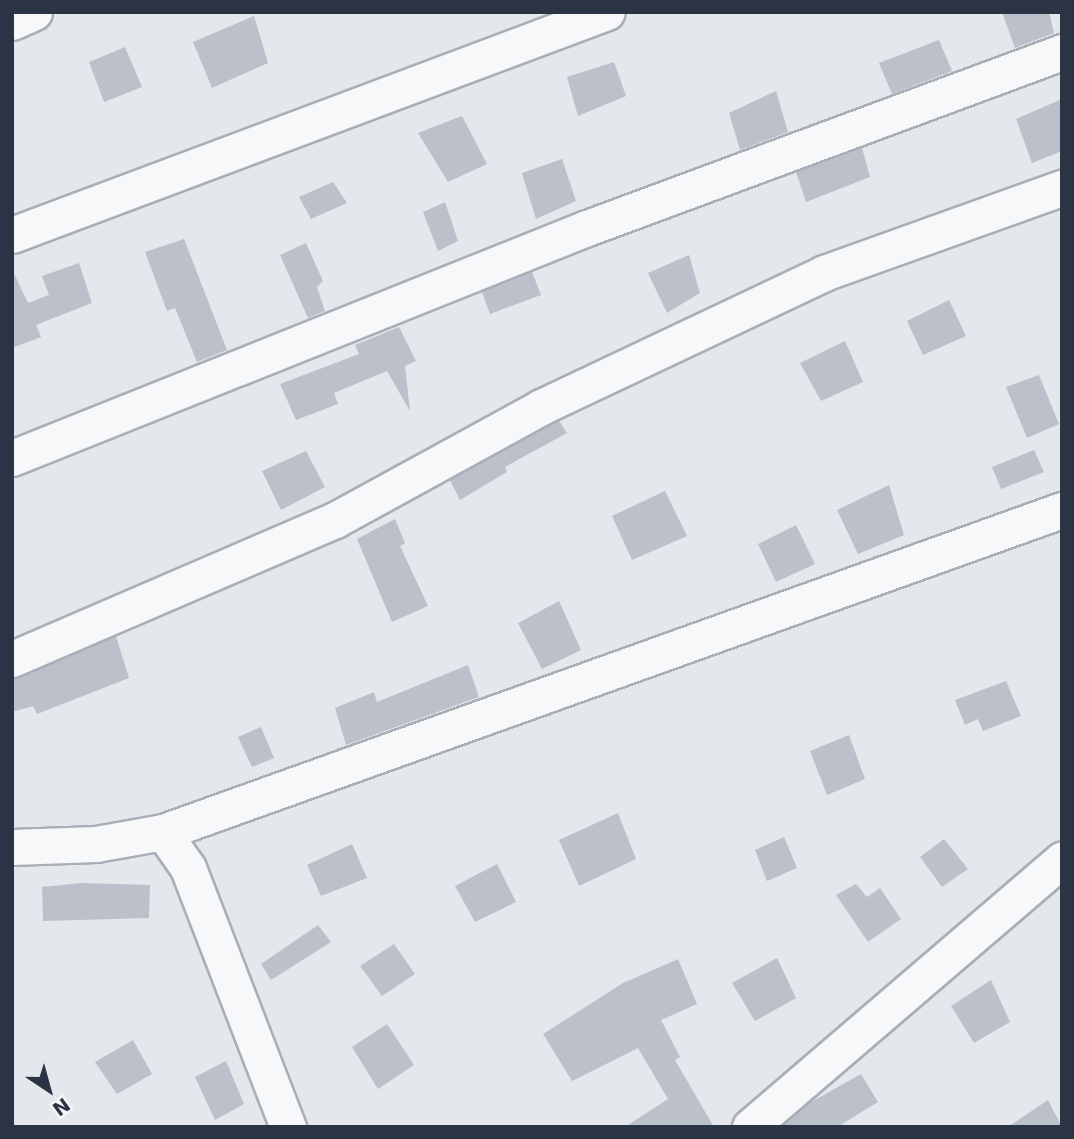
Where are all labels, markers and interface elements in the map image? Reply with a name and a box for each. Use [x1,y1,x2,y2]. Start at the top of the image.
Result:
north arrow [14,1055,84,1125]
text: N [48,1093,74,1121]

